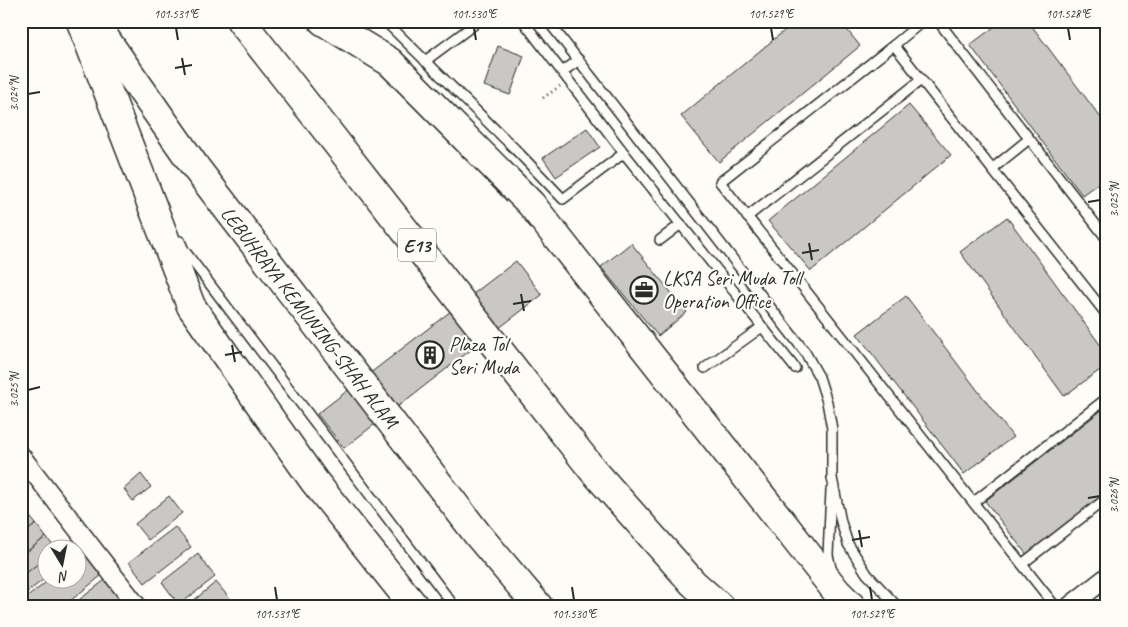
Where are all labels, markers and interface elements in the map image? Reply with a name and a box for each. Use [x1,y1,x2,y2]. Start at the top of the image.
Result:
text: 101.531°E [154,6,200,22]
text: 101.530°E [452,6,498,22]
text: 101.529°E [749,6,795,22]
text: 101.528°E [1046,6,1092,22]
text: 3.024°N [6,75,22,111]
text: 3.025°N [1106,181,1122,217]
street label: LEBUHRAYA KEMUNING-SHAH ALAM [215,202,405,434]
road number: E13 [398,228,436,262]
place label: LKSA Seri Muda Toll Operation Office [663,266,805,314]
office icon: LKSA Seri Muda Toll Operation Office [629,275,659,305]
place label: Plaza Tol Seri Muda [449,332,520,380]
building icon: Plaza Tol Seri Muda [415,340,445,370]
text: 3.025°N [6,371,22,407]
text: 3.026°N [1106,477,1122,513]
north arrow [38,540,88,590]
text: N [56,567,70,586]
text: 101.531°E [255,606,301,622]
text: 101.530°E [552,606,598,622]
text: 101.529°E [850,606,896,622]

